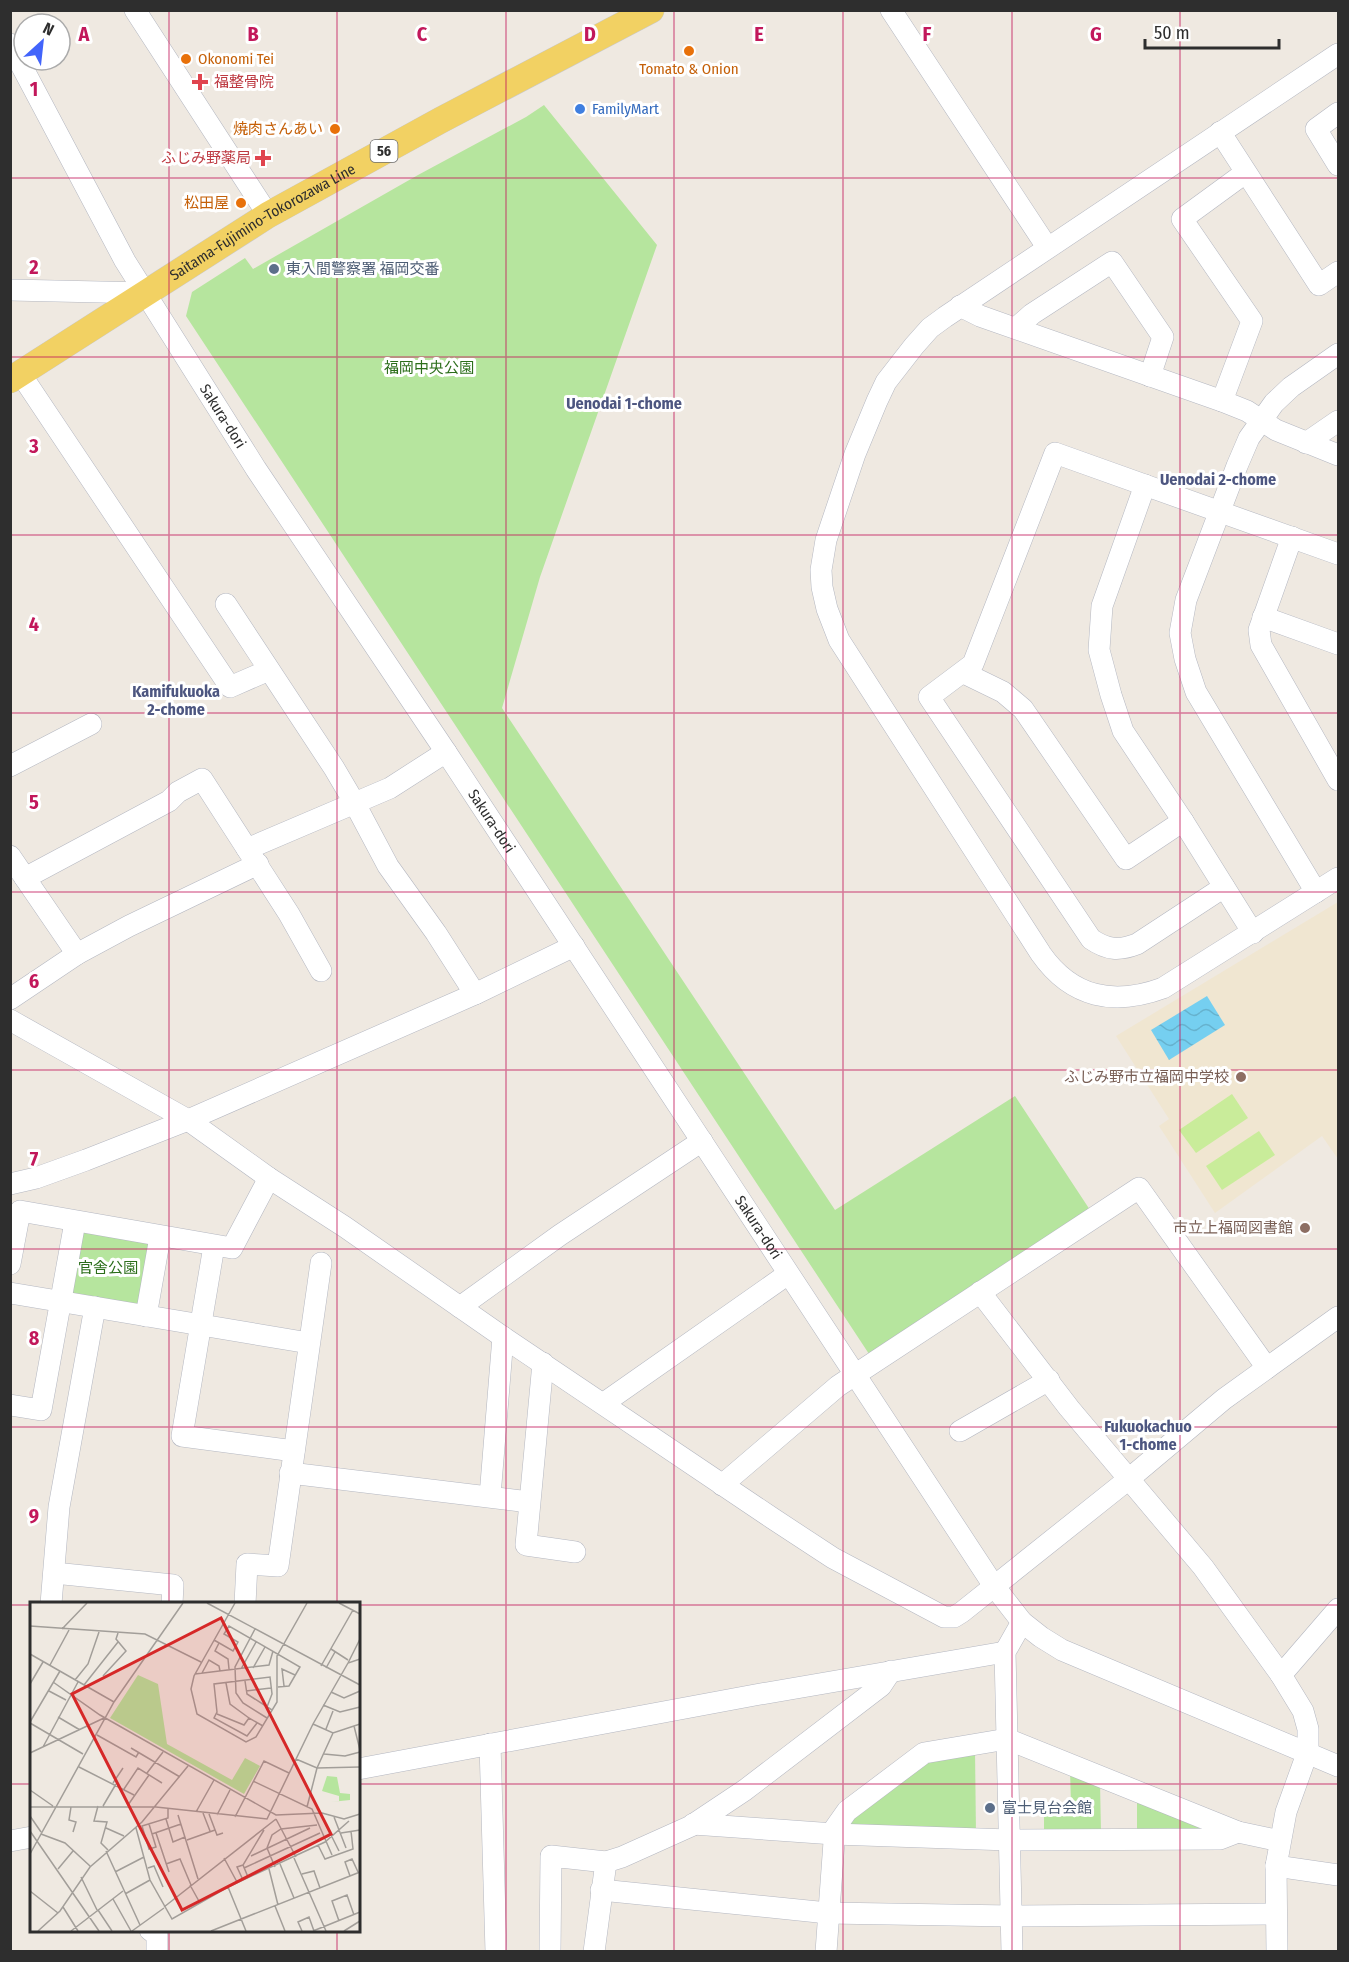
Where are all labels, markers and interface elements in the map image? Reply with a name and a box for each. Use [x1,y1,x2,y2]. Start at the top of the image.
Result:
north arrow [12,12,72,72]
scale bar [1145,12,1278,50]
text: N [40,18,57,40]
text: A [78,22,91,46]
text: B [247,22,259,46]
text: C [417,22,428,46]
text: D [584,22,596,46]
text: E [754,22,764,46]
text: F [923,22,932,46]
text: G [1090,22,1102,46]
text: 50 m [1154,22,1190,44]
marker: Tomato & Onion [682,44,696,58]
place label: Okonomi Tei [198,50,274,68]
marker: Okonomi Tei [179,52,193,66]
place label: Tomato & Onion [639,60,739,78]
marker: 福整骨院 [191,73,209,91]
place label: 福整骨院 [214,73,274,91]
text: 1 [30,77,38,101]
place label: FamilyMart [592,100,659,118]
marker: FamilyMart [573,102,587,116]
place label: 焼肉さんあい [233,120,323,138]
marker: 焼肉さんあい [328,122,342,136]
road number: 56 [370,140,398,162]
place label: ふじみ野薬局 [161,149,251,167]
marker: ふじみ野薬局 [256,151,270,165]
street label: Saitama-Fujimino-Tokorozawa Line [166,160,359,284]
place label: 松田屋 [184,194,229,212]
marker: 松田屋 [234,196,248,210]
text: 2 [28,255,39,279]
place label: 東入間警察署 福岡交番 [286,260,440,278]
marker: 東入間警察署 福岡交番 [267,262,281,276]
park label: 福岡中央公園 [384,359,474,377]
street label: Sakura-dori [196,381,250,451]
district label: Uenodai 1-chome [566,394,682,413]
text: 3 [28,434,39,458]
district label: Uenodai 2-chome [1160,470,1276,489]
text: 4 [29,612,39,636]
district label: Kamifukuoka 2-chome [132,682,220,719]
street label: Sakura-dori [464,786,519,856]
text: 5 [29,790,39,814]
text: 6 [29,969,39,993]
place label: ふじみ野市立福岡中学校 [1064,1068,1229,1086]
marker: ふじみ野市立福岡中学校 [1234,1070,1248,1084]
text: 7 [30,1147,39,1171]
street label: Sakura-dori [731,1192,786,1262]
place label: 市立上福岡図書館 [1173,1219,1293,1237]
marker: 市立上福岡図書館 [1298,1221,1312,1235]
park label: 官舎公園 [78,1259,138,1277]
text: 8 [29,1326,40,1350]
district label: Fukuokachuo 1-chome [1104,1417,1192,1454]
text: 9 [29,1504,39,1528]
inset map [30,1602,360,1932]
place label: 富士見台会館 [1002,1799,1092,1817]
marker: 富士見台会館 [983,1801,997,1815]

